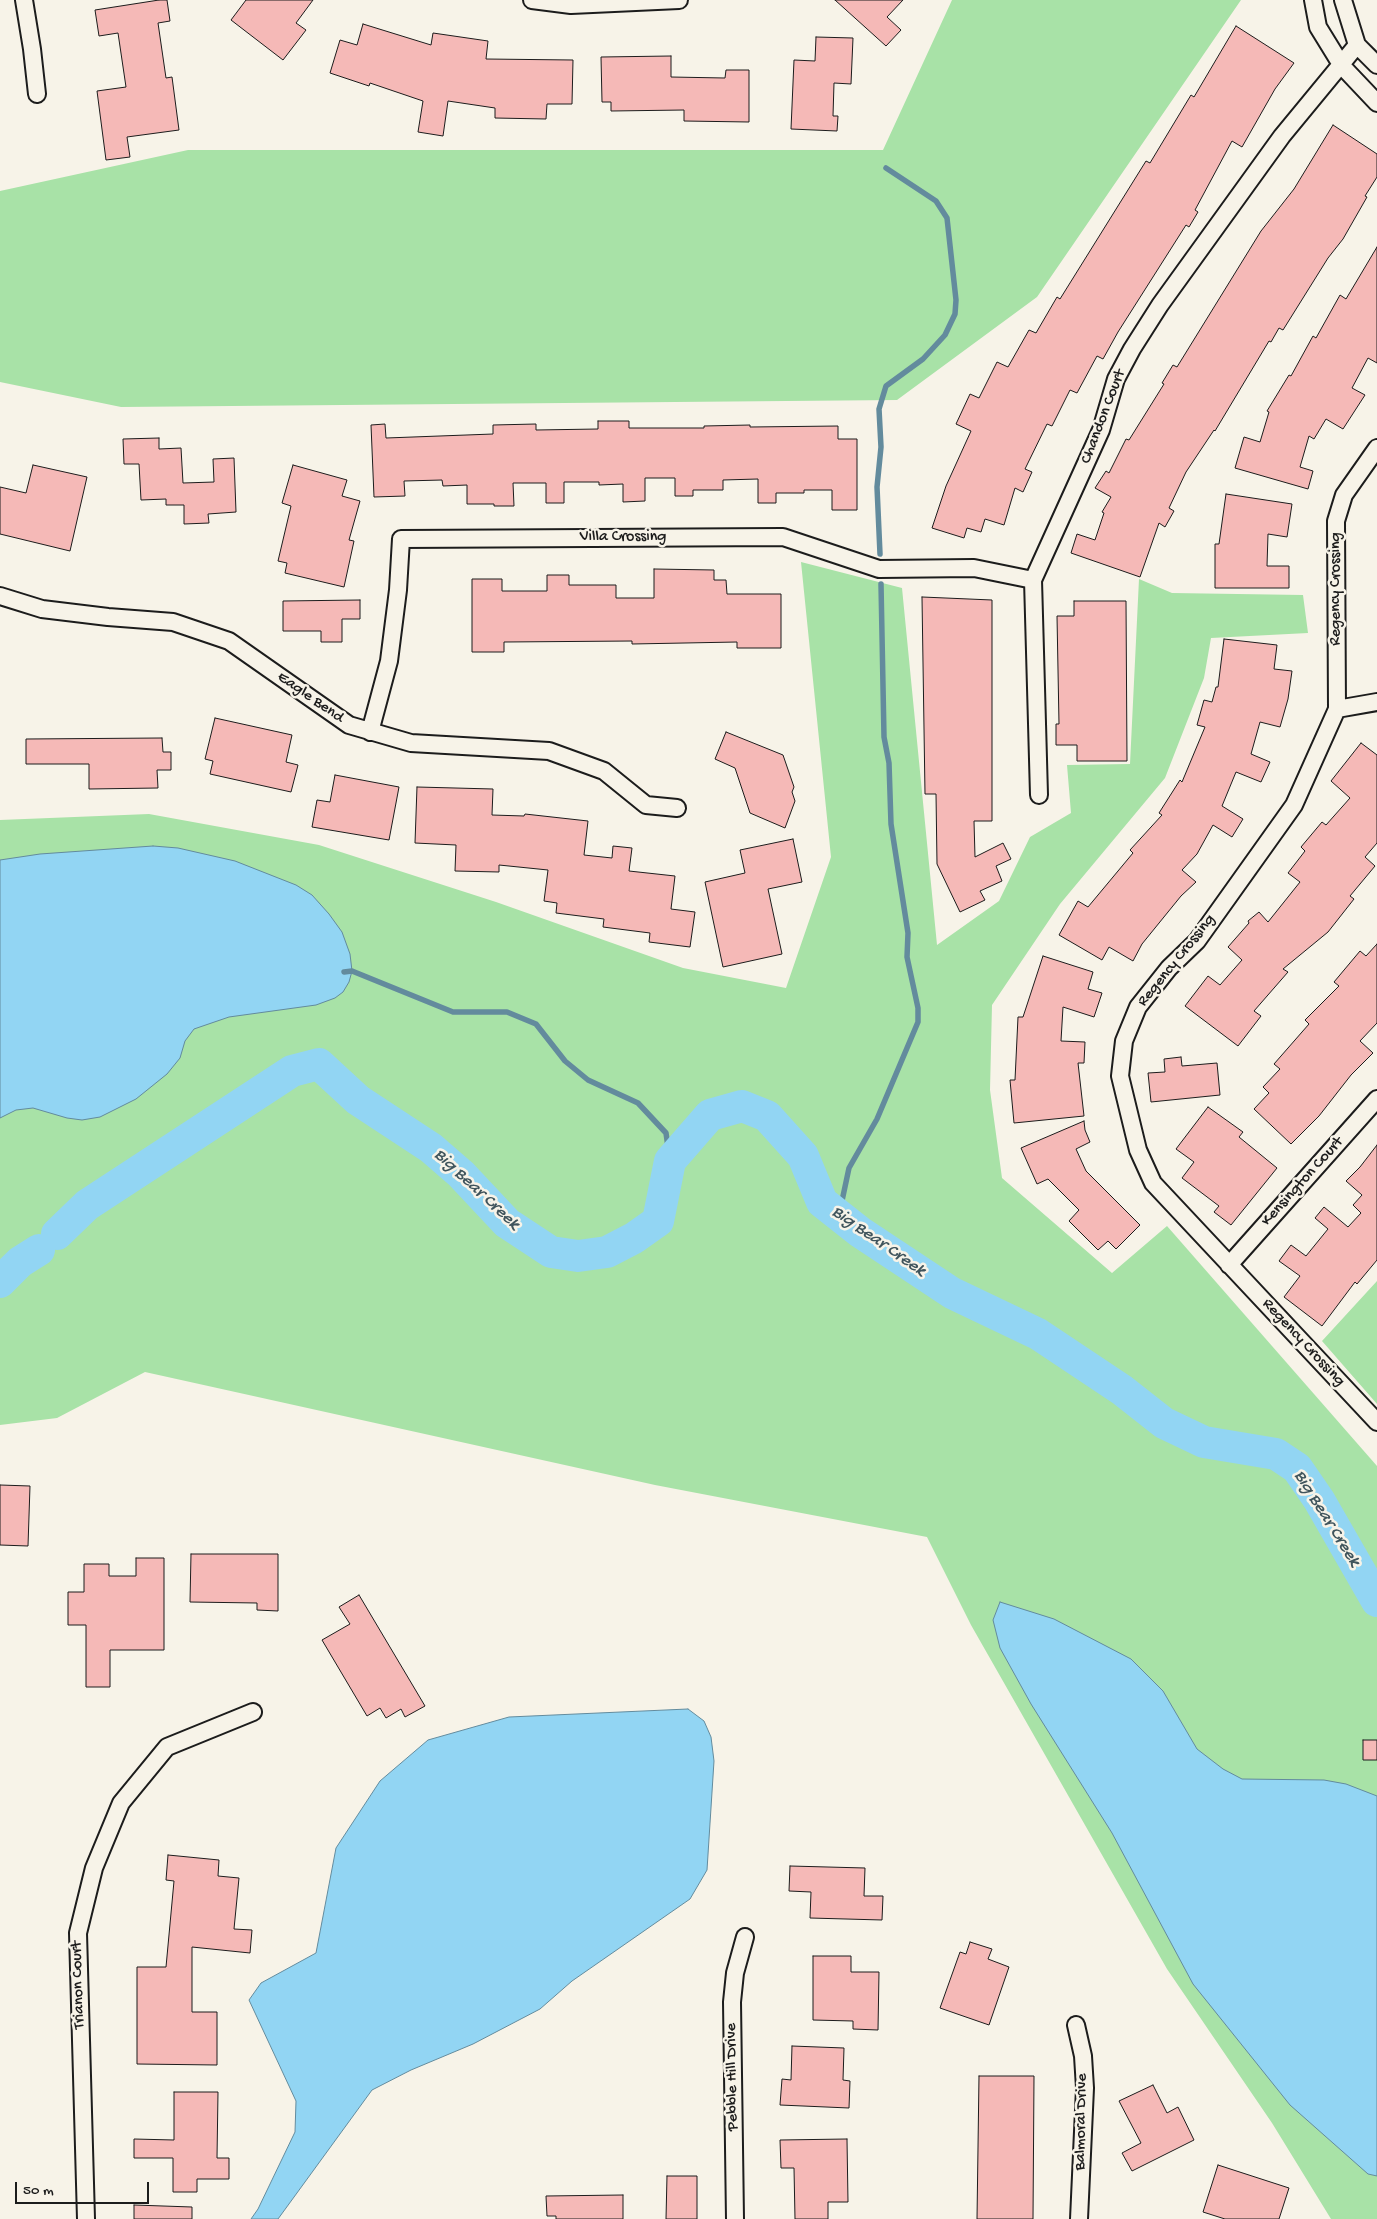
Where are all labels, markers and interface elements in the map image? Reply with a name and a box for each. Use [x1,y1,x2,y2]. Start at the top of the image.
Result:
street label: Chandon Court [1077,367,1131,467]
street label: Villa Crossing [580,528,666,548]
street label: Regency Crossing [1327,532,1347,646]
street label: Eagle Bend [273,668,347,728]
street label: Regency Crossing [1134,911,1220,1011]
street label: Kensington Court [1258,1133,1348,1231]
water label: Big Bear Creek [429,1145,523,1235]
water label: Big Bear Creek [827,1202,929,1282]
street label: Regency Crossing [1257,1295,1349,1391]
water label: Big Bear Creek [1288,1467,1364,1571]
street label: Trianon Court [68,1941,90,2029]
street label: Pebble Hill Drive [722,2023,744,2131]
street label: Balmoral Drive [1072,2073,1092,2171]
scale bar [18,2172,151,2204]
text: 50 m [23,2182,54,2200]

